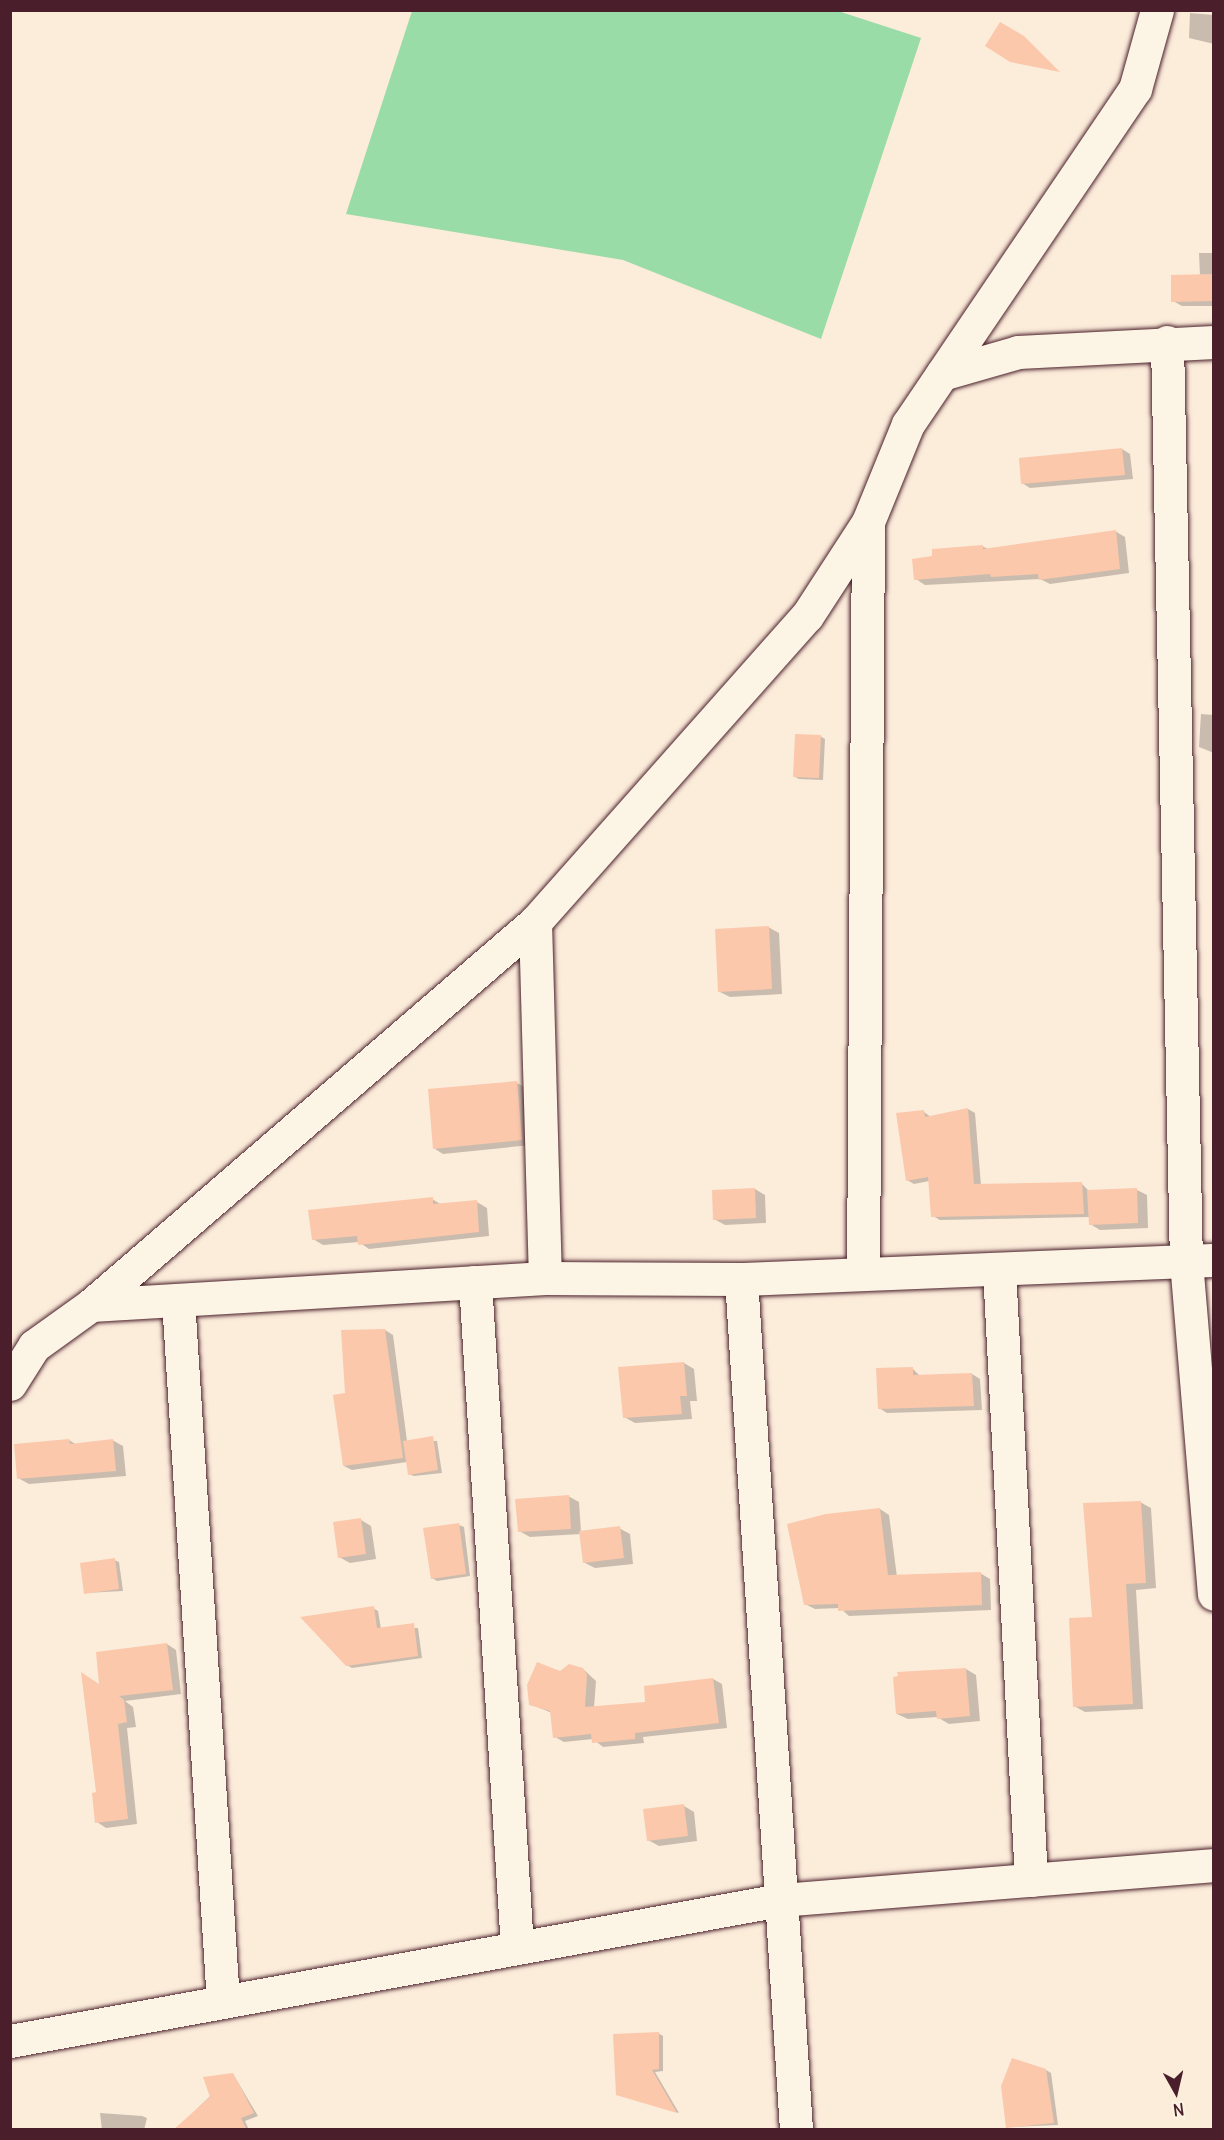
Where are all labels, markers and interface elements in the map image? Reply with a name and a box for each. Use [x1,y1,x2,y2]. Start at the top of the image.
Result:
north arrow [1146,2062,1206,2122]
text: N [1172,2099,1185,2120]

